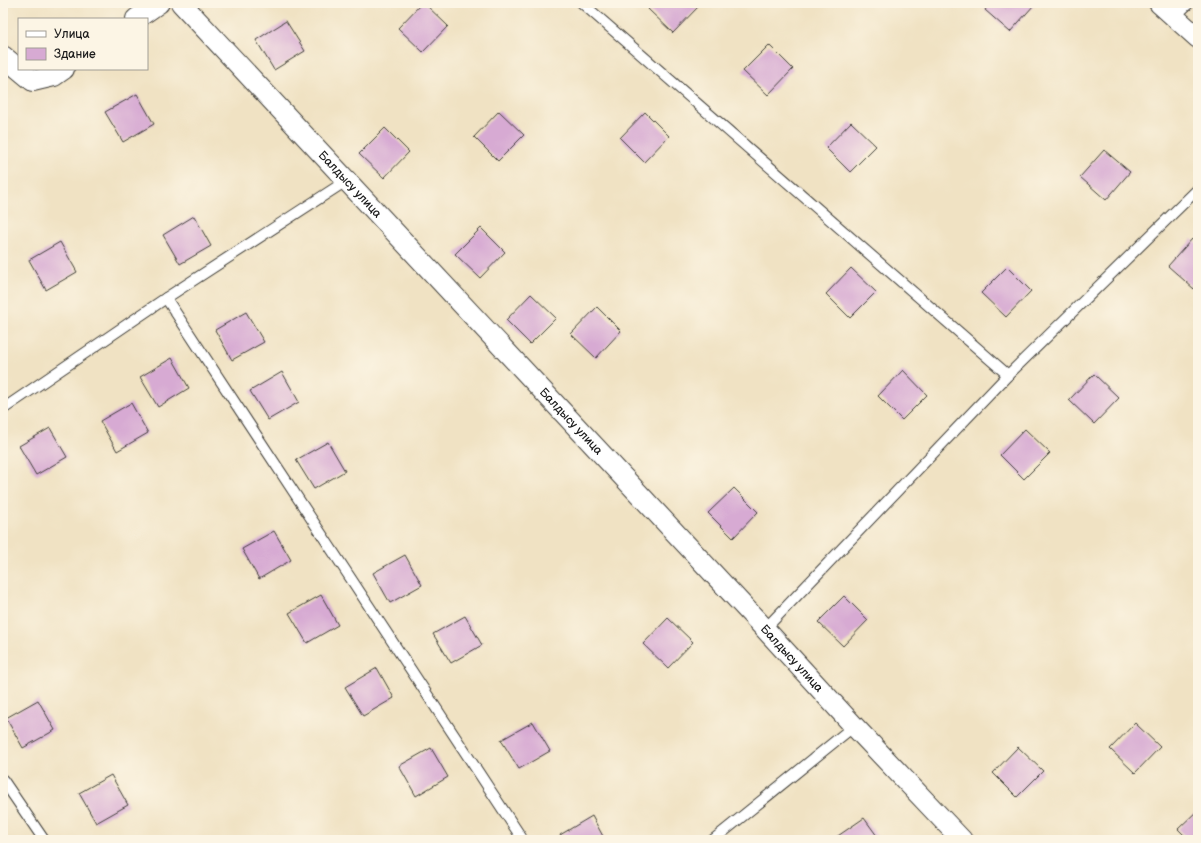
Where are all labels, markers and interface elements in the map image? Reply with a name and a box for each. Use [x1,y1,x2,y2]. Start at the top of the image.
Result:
legend [18,18,148,70]
text: Улица [54,27,90,42]
text: Здание [54,47,96,62]
street label: Балдысу улица [315,148,385,221]
street label: Балдысу улица [536,385,606,458]
street label: Балдысу улица [757,622,827,695]

